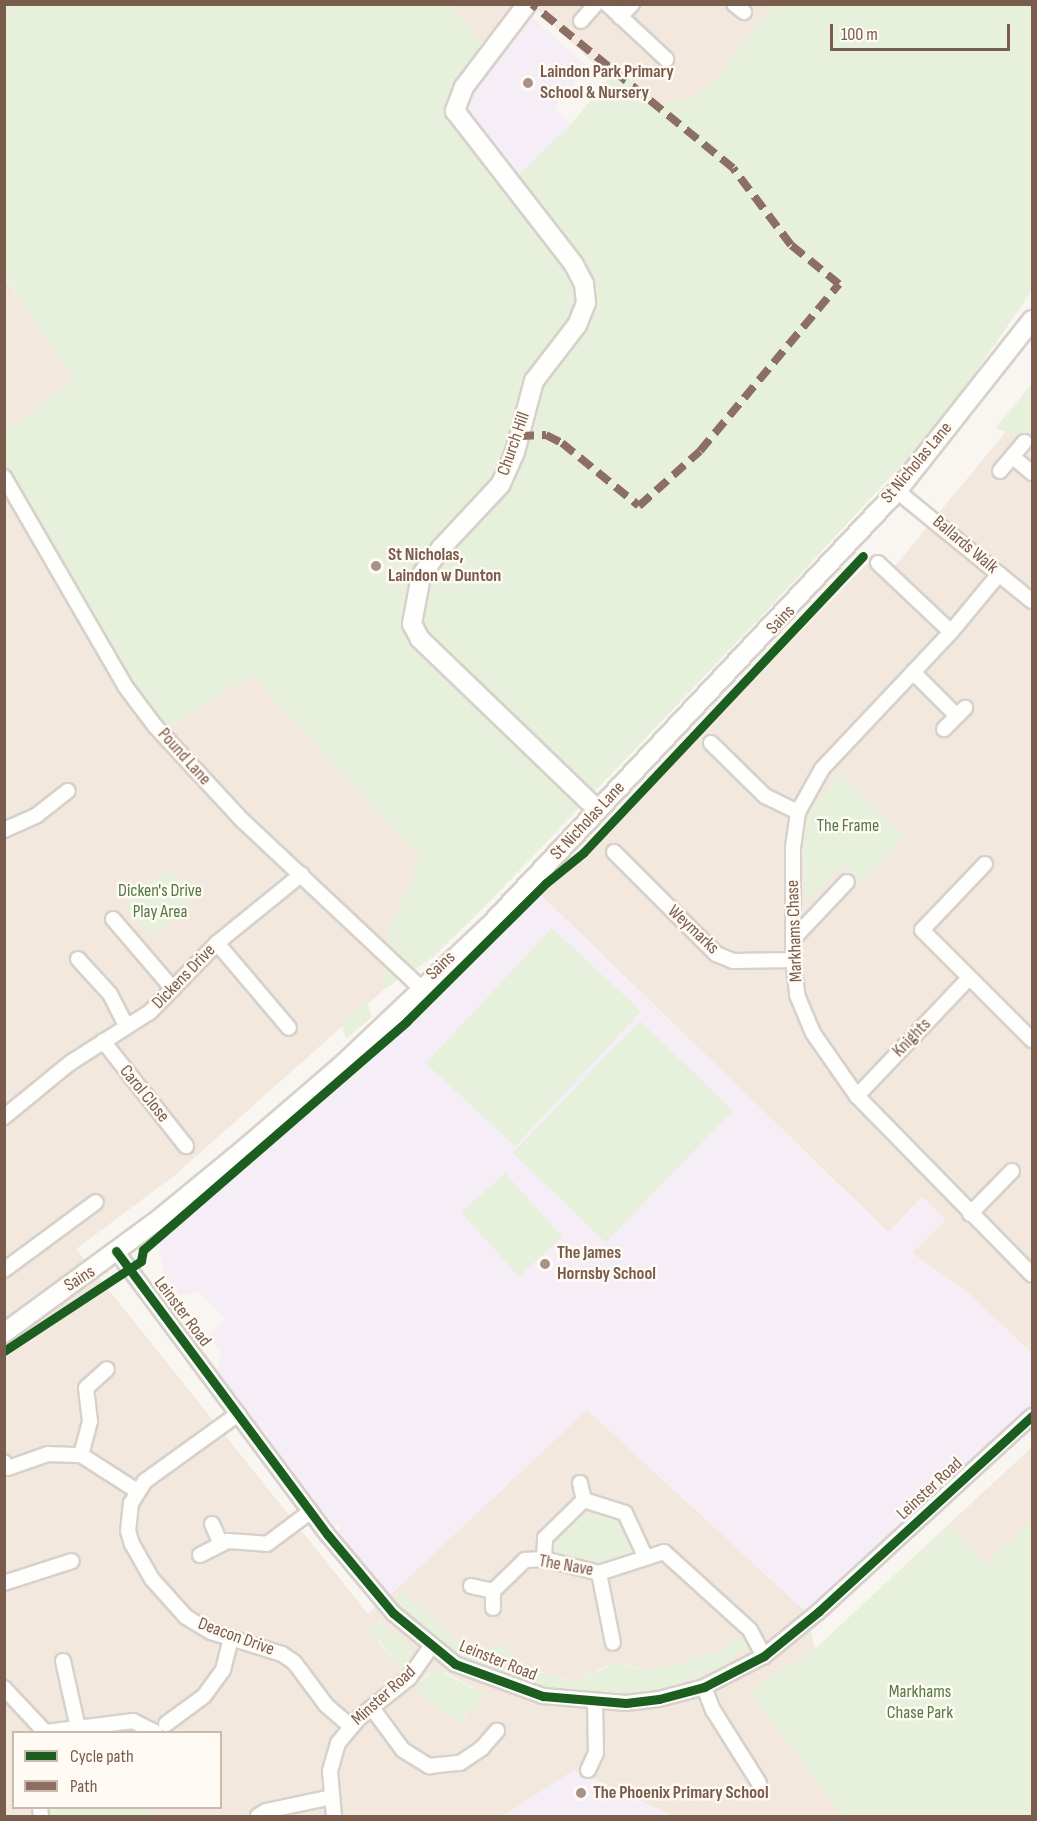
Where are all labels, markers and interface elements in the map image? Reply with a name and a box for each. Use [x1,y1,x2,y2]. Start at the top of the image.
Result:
scale bar [833,12,1013,50]
text: 100 m [841,24,878,45]
place label: Laindon Park Primary School & Nursery [540,62,674,104]
marker: Laindon Park Primary School & Nursery [521,76,535,90]
street label: Church Hill [493,409,535,479]
street label: St Nicholas Lane [877,418,957,508]
street label: Ballards Walk [928,511,1002,579]
place label: St Nicholas, Laindon w Dunton [388,545,501,588]
marker: St Nicholas, Laindon w Dunton [369,559,383,573]
street label: Sains [762,601,800,639]
street label: Pound Lane [153,724,215,790]
street label: St Nicholas Lane [546,777,630,865]
park label: The Frame [817,815,879,837]
street label: Markhams Chase [782,880,808,982]
park label: Dicken's Drive Play Area [118,881,202,924]
street label: Weymarks [663,901,723,959]
street label: Dickens Drive [148,940,220,1014]
street label: Sains [422,947,460,985]
street label: Knights [888,1014,936,1062]
street label: Carol Close [114,1061,174,1127]
place label: The James Hornsby School [557,1243,656,1286]
marker: The James Hornsby School [538,1257,552,1271]
street label: Sains [61,1261,99,1297]
street label: Leinster Road [149,1273,215,1351]
street label: Leinster Road [893,1453,967,1525]
street label: The Nave [537,1551,595,1581]
street label: Deacon Drive [195,1613,277,1661]
street label: Leinster Road [456,1636,540,1686]
street label: Minster Road [347,1662,421,1730]
park label: Markhams Chase Park [887,1682,953,1724]
legend [12,1731,222,1809]
text: Cycle path [70,1746,134,1767]
text: Path [70,1776,98,1797]
place label: The Phoenix Primary School [593,1782,769,1804]
marker: The Phoenix Primary School [574,1786,588,1800]

